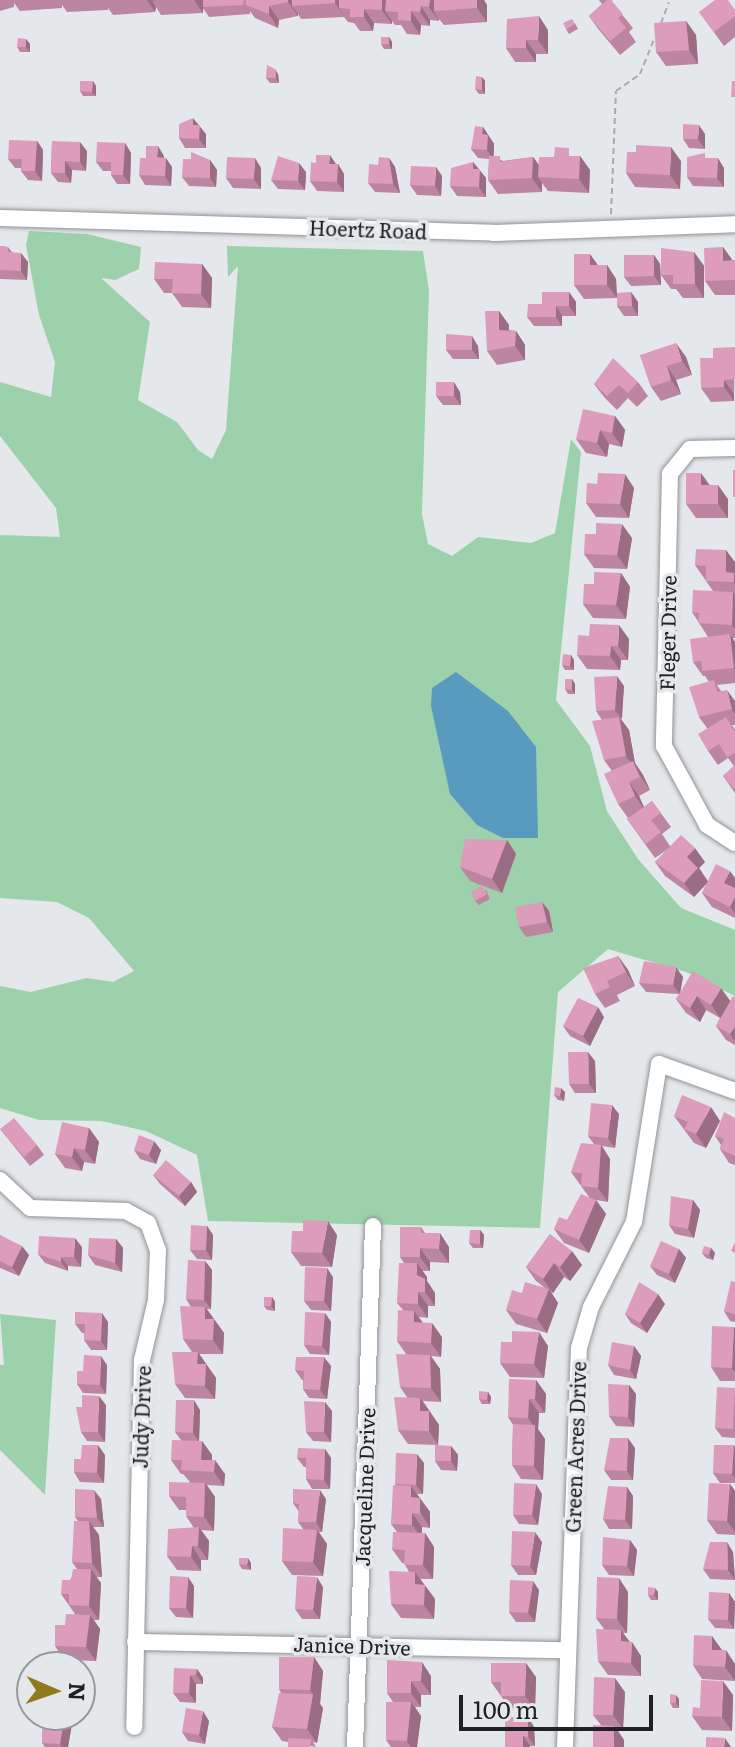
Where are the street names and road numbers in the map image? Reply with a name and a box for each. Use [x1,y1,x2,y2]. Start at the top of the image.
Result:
street label: Hoertz Road [308,215,428,243]
street label: Fleger Drive [654,575,680,691]
street label: Green Acres Drive [560,1361,590,1533]
street label: Judy Drive [127,1365,155,1469]
street label: Jacqueline Drive [349,1407,379,1567]
street label: Janice Drive [293,1631,411,1659]

